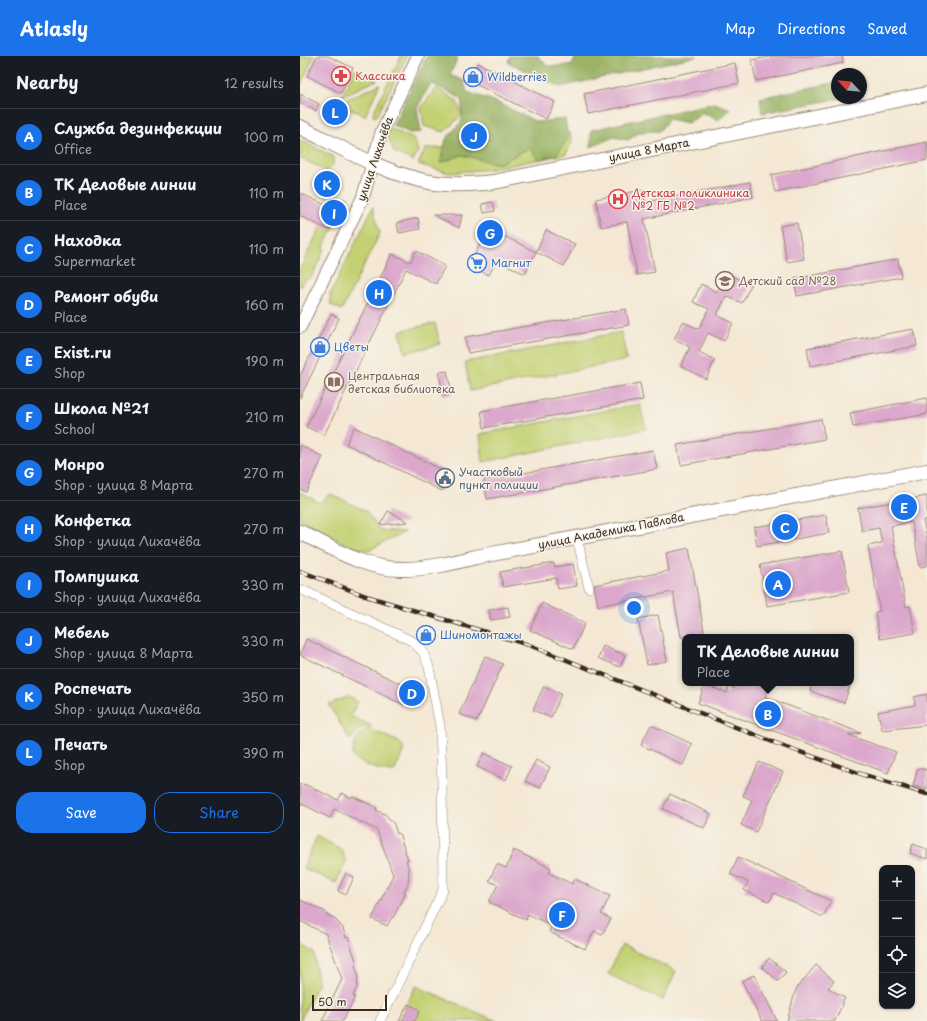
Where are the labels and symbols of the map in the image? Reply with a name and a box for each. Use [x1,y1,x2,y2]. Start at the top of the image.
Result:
pharmacy icon: Классика [330,65,352,87]
shop icon: Wildberries [462,66,484,88]
place label: Классика [355,67,406,84]
place label: Wildberries [487,68,547,85]
north arrow [831,68,867,104]
pin: L [322,97,348,127]
street label: улица Лихачёва [352,114,397,203]
pin: J [461,121,487,151]
street label: улица 8 Марта [607,133,691,166]
pin: K [314,169,340,199]
place label: Детская поликлиника №2 ГБ №2 [631,184,749,214]
hospital icon: Детская поликлиника №2 ГБ №2 [607,188,629,210]
pin: I [321,198,347,228]
pin: G [477,218,503,248]
supermarket icon: Магнит [466,252,488,274]
place label: Магнит [491,254,532,271]
school or university icon: Детский сад №28 [714,270,736,292]
place label: Детский сад №28 [738,272,837,289]
pin: H [366,278,392,308]
shop icon: Цветы [309,336,331,358]
place label: Цветы [334,338,369,355]
place label: Центральная детская библиотека [348,367,455,397]
library icon: Центральная детская библиотека [323,371,345,393]
place label: Участковый пункт полиции [459,463,538,493]
public building icon: Участковый пункт полиции [434,467,456,489]
pin: E [891,492,917,522]
street label: улица Академика Павлова [536,508,686,553]
pin: C [772,512,798,542]
pin: A [765,569,791,599]
your location [624,598,644,618]
shop icon: Шиномонтажы [415,624,437,646]
place label: Шиномонтажы [440,626,522,643]
pin: D [399,678,425,708]
pin: B [755,699,781,729]
pin: F [549,900,575,930]
scale bar [312,993,387,1012]

